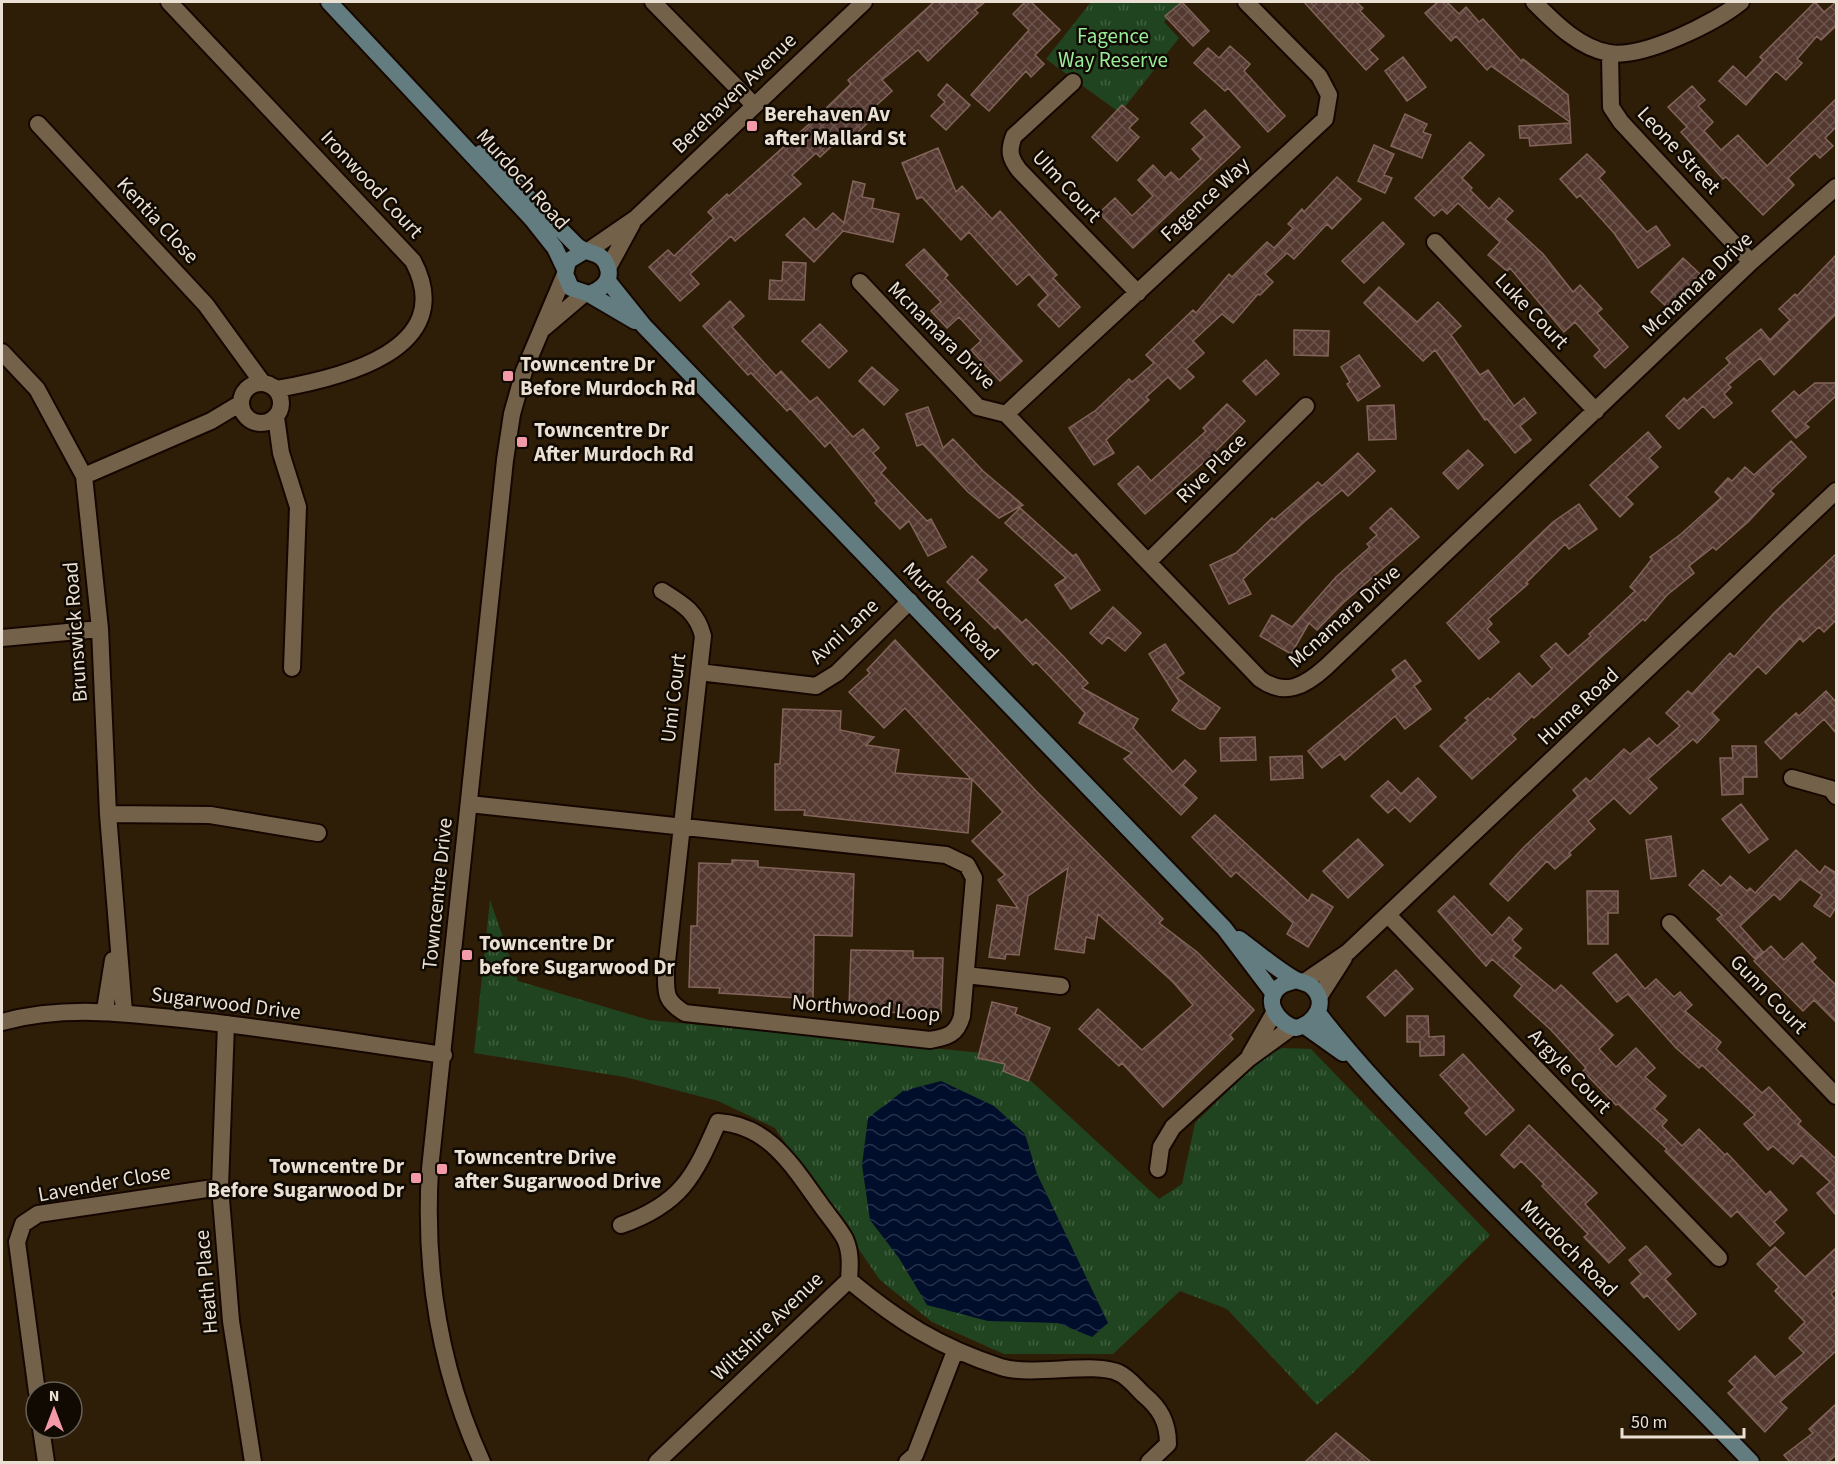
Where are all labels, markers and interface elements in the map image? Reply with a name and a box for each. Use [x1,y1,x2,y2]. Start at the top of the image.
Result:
park label: Fagence Way Reserve [1058,21,1168,75]
street label: Berehaven Avenue [665,26,803,160]
place label: Berehaven Av after Mallard St [764,99,906,153]
street label: Leone Street [1630,99,1728,201]
marker: Berehaven Av after Mallard St [745,119,759,133]
street label: Murdoch Road [469,122,577,236]
street label: Ironwood Court [314,123,430,245]
street label: Ulm Court [1025,143,1109,229]
street label: Fagence Way [1154,149,1257,248]
street label: Kentia Close [110,170,206,270]
street label: Mcnamara Drive [1635,225,1759,343]
street label: Luke Court [1488,266,1576,356]
street label: Mcnamara Drive [881,274,1003,396]
place label: Towncentre Dr Before Murdoch Rd [520,349,696,403]
marker: Towncentre Dr Before Murdoch Rd [501,369,515,383]
place label: Towncentre Dr After Murdoch Rd [533,415,694,469]
street label: Rive Place [1169,426,1253,510]
marker: Towncentre Dr After Murdoch Rd [515,435,529,449]
street label: Murdoch Road [896,555,1006,667]
street label: Mcnamara Drive [1281,557,1407,675]
street label: Brunswick Road [55,561,95,703]
street label: Avni Lane [803,591,885,671]
street label: Umi Court [653,652,693,744]
street label: Hume Road [1530,660,1626,752]
street label: Towncentre Drive [414,816,460,972]
place label: Towncentre Dr before Sugarwood Dr [479,928,676,982]
street label: Gunn Court [1723,947,1815,1041]
marker: Towncentre Dr before Sugarwood Dr [460,948,474,962]
street label: Sugarwood Drive [150,979,302,1027]
street label: Northwood Loop [791,987,941,1029]
street label: Argyle Court [1522,1022,1618,1120]
place label: Towncentre Drive after Sugarwood Drive [454,1142,661,1196]
place label: Towncentre Dr Before Sugarwood Dr [207,1151,405,1205]
street label: Lavender Close [35,1157,173,1209]
marker: Towncentre Drive after Sugarwood Drive [435,1162,449,1176]
marker: Towncentre Dr Before Sugarwood Dr [409,1171,423,1185]
street label: Murdoch Road [1513,1192,1625,1304]
street label: Heath Place [187,1229,225,1335]
street label: Wiltshire Avenue [704,1265,830,1387]
north arrow [24,1380,84,1440]
text: N [49,1385,59,1407]
scale bar [1622,1401,1744,1439]
text: 50 m [1631,1410,1667,1435]

